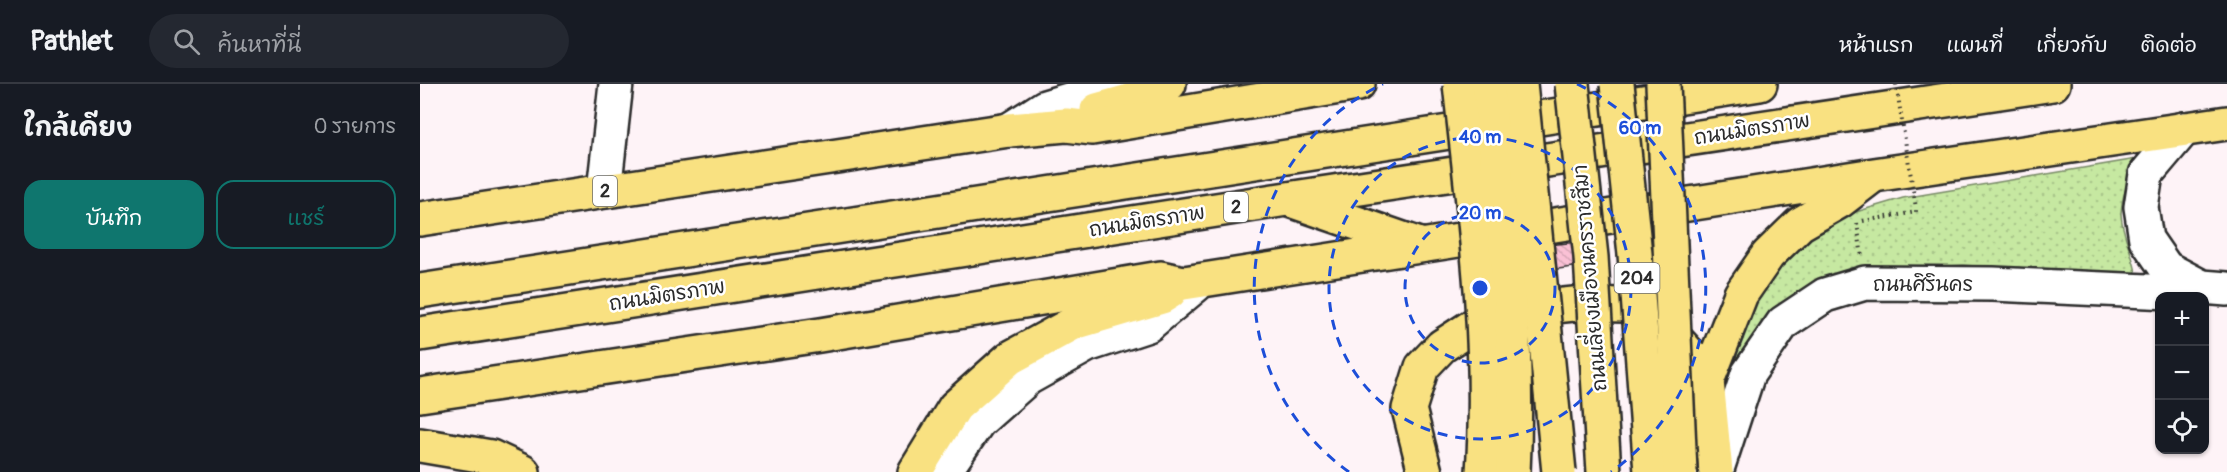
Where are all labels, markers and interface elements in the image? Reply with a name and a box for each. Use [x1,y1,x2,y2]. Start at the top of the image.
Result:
search box [149,14,569,68]
text: Pathlet [30,24,113,59]
icon: search [170,25,203,58]
text: ค้นหาที่นี่ [218,31,301,59]
text: หน้าแรก [1839,32,1914,59]
text: แผนที่ [1947,32,2003,59]
text: เกี่ยวกับ [2036,32,2108,59]
text: ติดต่อ [2141,32,2197,59]
street label: ถนนมิตรภาพ [1692,108,1812,150]
text: ใกล้เคียง [24,112,132,144]
text: 0 รายการ [314,114,396,139]
text: 60 m [1619,117,1661,140]
text: 40 m [1459,126,1501,149]
street label: ถนนเลี่ยงเมืองนครราชสีมา [1561,164,1612,393]
road number: 2 [593,176,617,206]
button: บันทึก [24,180,204,249]
button: แชร์ [216,180,396,249]
road number: 2 [1224,192,1248,222]
street label: ถนนมิตรภาพ [1087,200,1207,242]
text: 20 m [1459,202,1501,225]
road number: 204 [1614,263,1660,293]
street label: ถนนศิรินคร [1873,272,1973,297]
street label: ถนนมิตรภาพ [607,274,727,316]
centre of rings [1470,278,1490,298]
map controls [2155,292,2209,454]
button: + [2155,292,2209,346]
button: − [2155,346,2209,400]
button: locate [2155,400,2209,454]

